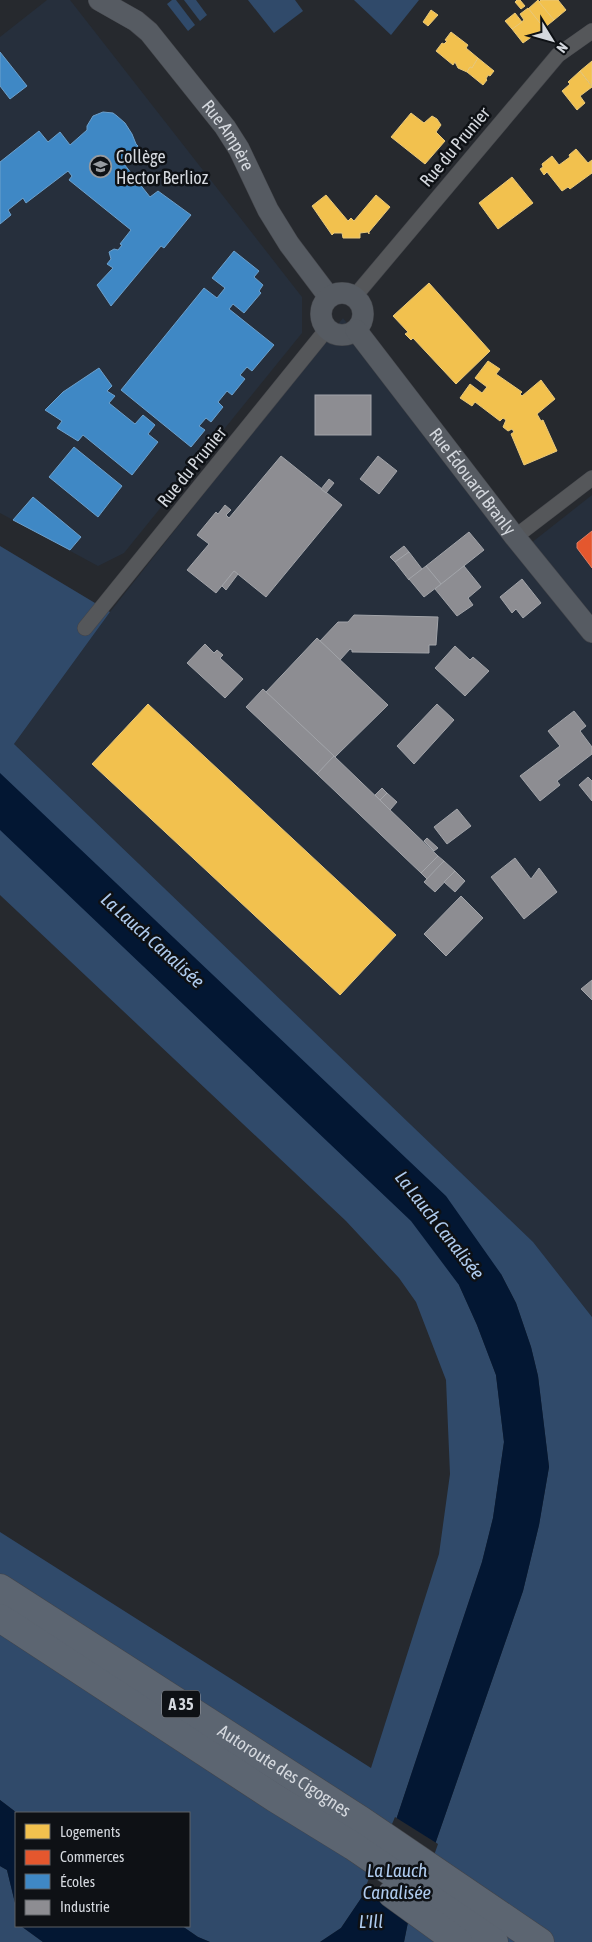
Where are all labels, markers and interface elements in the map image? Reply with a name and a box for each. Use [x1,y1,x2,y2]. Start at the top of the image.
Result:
north arrow [527,15,577,65]
text: N [554,40,571,56]
street label: Rue Ampère [198,96,259,174]
street label: Rue du Prunier [415,102,494,191]
place label: Collège Hector Berlioz [116,146,209,188]
school or university icon: Collège Hector Berlioz [88,155,112,179]
street label: Rue du Prunier [153,422,231,511]
street label: Rue Édouard Branly [425,424,520,539]
water label: La Lauch Canalisée [97,888,209,992]
water label: La Lauch Canalisée [391,1166,489,1284]
road number: A 35 [162,1690,200,1718]
street label: Autoroute des Cigognes [214,1720,355,1821]
legend [15,1812,190,1927]
text: Logements [60,1823,120,1840]
text: Commerces [60,1848,124,1865]
water label: La Lauch Canalisée [363,1859,431,1903]
text: Écoles [60,1873,95,1890]
text: Industrie [60,1898,110,1915]
water label: L'Ill [359,1910,383,1932]

